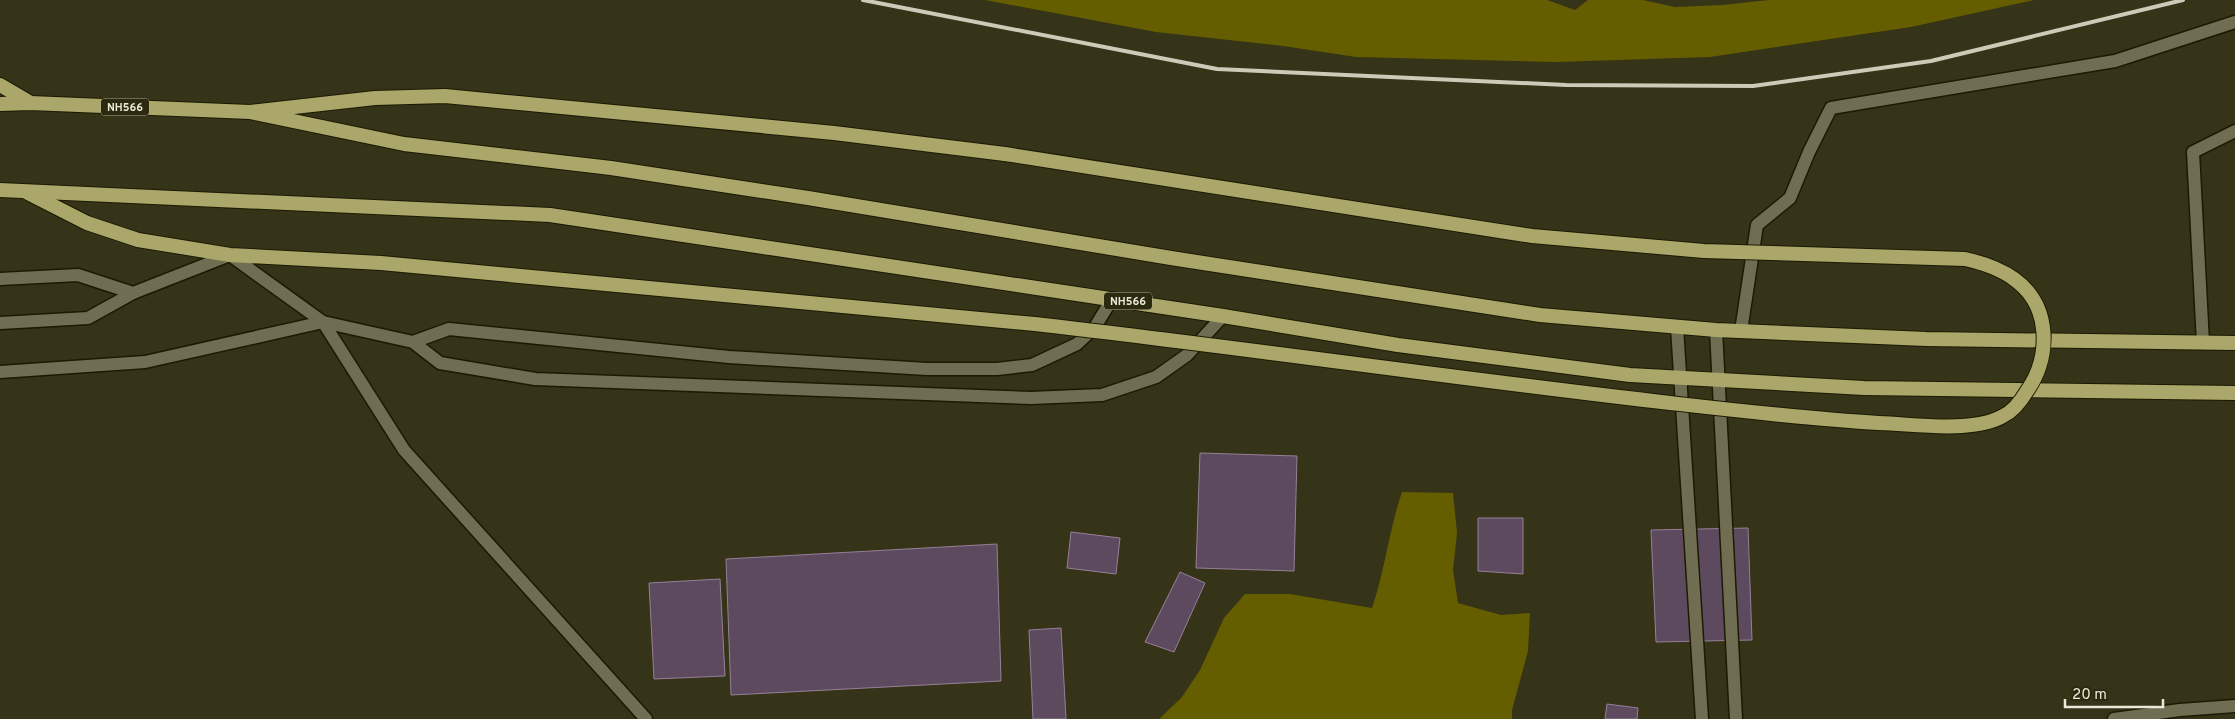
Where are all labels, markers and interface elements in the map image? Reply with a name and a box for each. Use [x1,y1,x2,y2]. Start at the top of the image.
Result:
road number: NH566 [101,98,149,115]
road number: NH566 [1104,292,1152,310]
scale bar [2065,676,2162,708]
text: 20 m [2072,686,2107,705]

